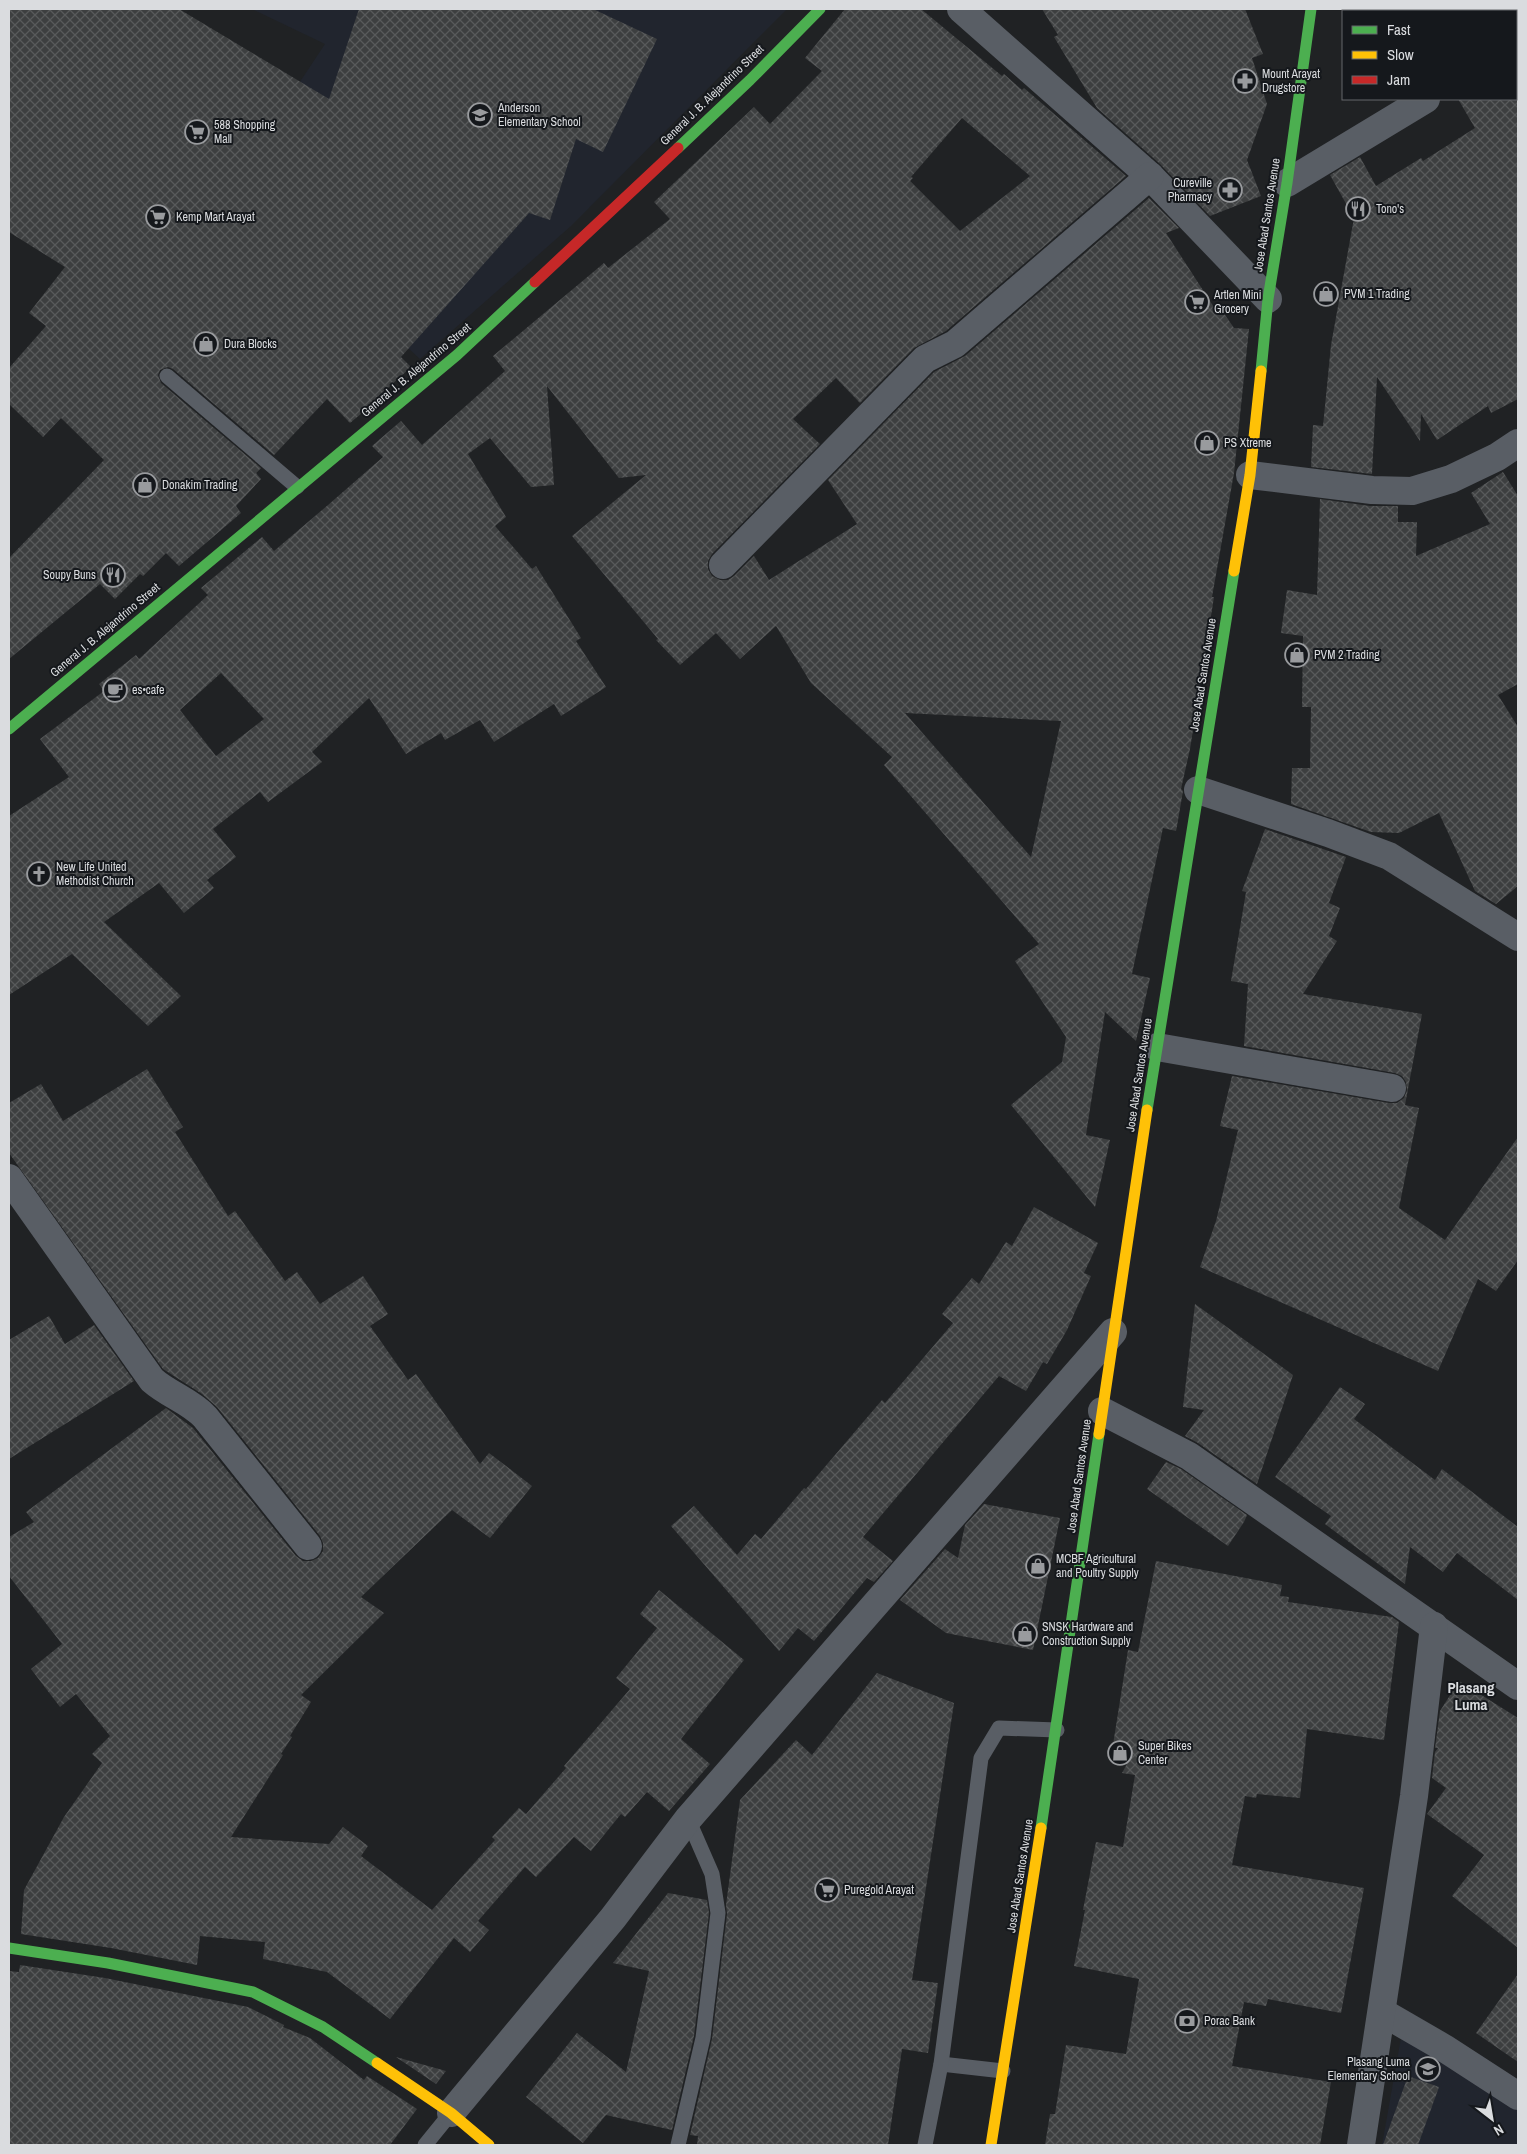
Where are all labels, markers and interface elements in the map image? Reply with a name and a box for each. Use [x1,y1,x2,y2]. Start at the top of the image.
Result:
legend [1342,10,1517,100]
text: Fast [1387,19,1411,40]
street label: General J. B. Alejandrino Street [657,41,768,149]
text: Slow [1387,44,1414,65]
place label: Mount Arayat Drugstore [1262,66,1320,96]
pharmacy icon: Mount Arayat Drugstore [1232,68,1258,94]
text: Jam [1387,69,1410,90]
place label: Anderson Elementary School [497,100,581,130]
school or university icon: Anderson Elementary School [467,102,493,128]
place label: 588 Shopping Mall [214,117,276,147]
supermarket icon: 588 Shopping Mall [184,119,210,145]
street label: Jose Abad Santos Avenue [1250,157,1284,273]
place label: Cureville Pharmacy [1168,175,1212,205]
pharmacy icon: Cureville Pharmacy [1217,177,1243,203]
restaurant icon: Tono's [1345,196,1371,222]
place label: Tono's [1376,201,1404,217]
supermarket icon: Kemp Mart Arayat [145,204,171,230]
place label: Kemp Mart Arayat [176,209,255,225]
shop icon: PVM 1 Trading [1313,281,1339,307]
place label: PVM 1 Trading [1344,286,1410,302]
place label: Artlen Mini Grocery [1213,287,1262,317]
supermarket icon: Artlen Mini Grocery [1184,289,1210,315]
street label: General J. B. Alejandrino Street [358,319,474,421]
shop icon: Dura Blocks [193,331,219,357]
place label: Dura Blocks [224,336,277,352]
shop icon: PS Xtreme [1194,430,1220,456]
place label: PS Xtreme [1224,435,1272,451]
shop icon: Donakim Trading [132,472,158,498]
place label: Donakim Trading [162,477,238,493]
restaurant icon: Soupy Buns [100,562,126,588]
place label: Soupy Buns [43,567,96,583]
street label: General J. B. Alejandrino Street [47,579,163,681]
street label: Jose Abad Santos Avenue [1186,617,1220,733]
shop icon: PVM 2 Trading [1284,642,1310,668]
place label: PVM 2 Trading [1314,647,1380,663]
cafe icon: es•cafe [102,677,128,703]
place label: es•cafe [132,682,164,698]
place label: New Life United Methodist Church [56,859,134,889]
church icon: New Life United Methodist Church [26,861,52,887]
street label: Jose Abad Santos Avenue [1122,1017,1156,1133]
street label: Jose Abad Santos Avenue [1063,1418,1095,1534]
place label: MCBF Agricultural and Poultry Supply [1056,1551,1139,1581]
shop icon: MCBF Agricultural and Poultry Supply [1025,1553,1051,1579]
place label: SNSK Hardware and Construction Supply [1042,1619,1133,1649]
shop icon: SNSK Hardware and Construction Supply [1012,1621,1038,1647]
district label: Plasang Luma [1447,1677,1495,1715]
place label: Super Bikes Center [1138,1738,1192,1768]
shop icon: Super Bikes Center [1107,1740,1133,1766]
street label: Jose Abad Santos Avenue [1003,1818,1037,1934]
supermarket icon: Puregold Arayat [814,1877,840,1903]
place label: Puregold Arayat [844,1882,914,1898]
bank icon: Porac Bank [1174,2008,1200,2034]
place label: Porac Bank [1204,2013,1255,2029]
place label: Plasang Luma Elementary School [1327,2054,1411,2084]
school or university icon: Plasang Luma Elementary School [1415,2056,1441,2082]
north arrow [1467,2094,1517,2144]
text: N [1491,2120,1507,2140]

